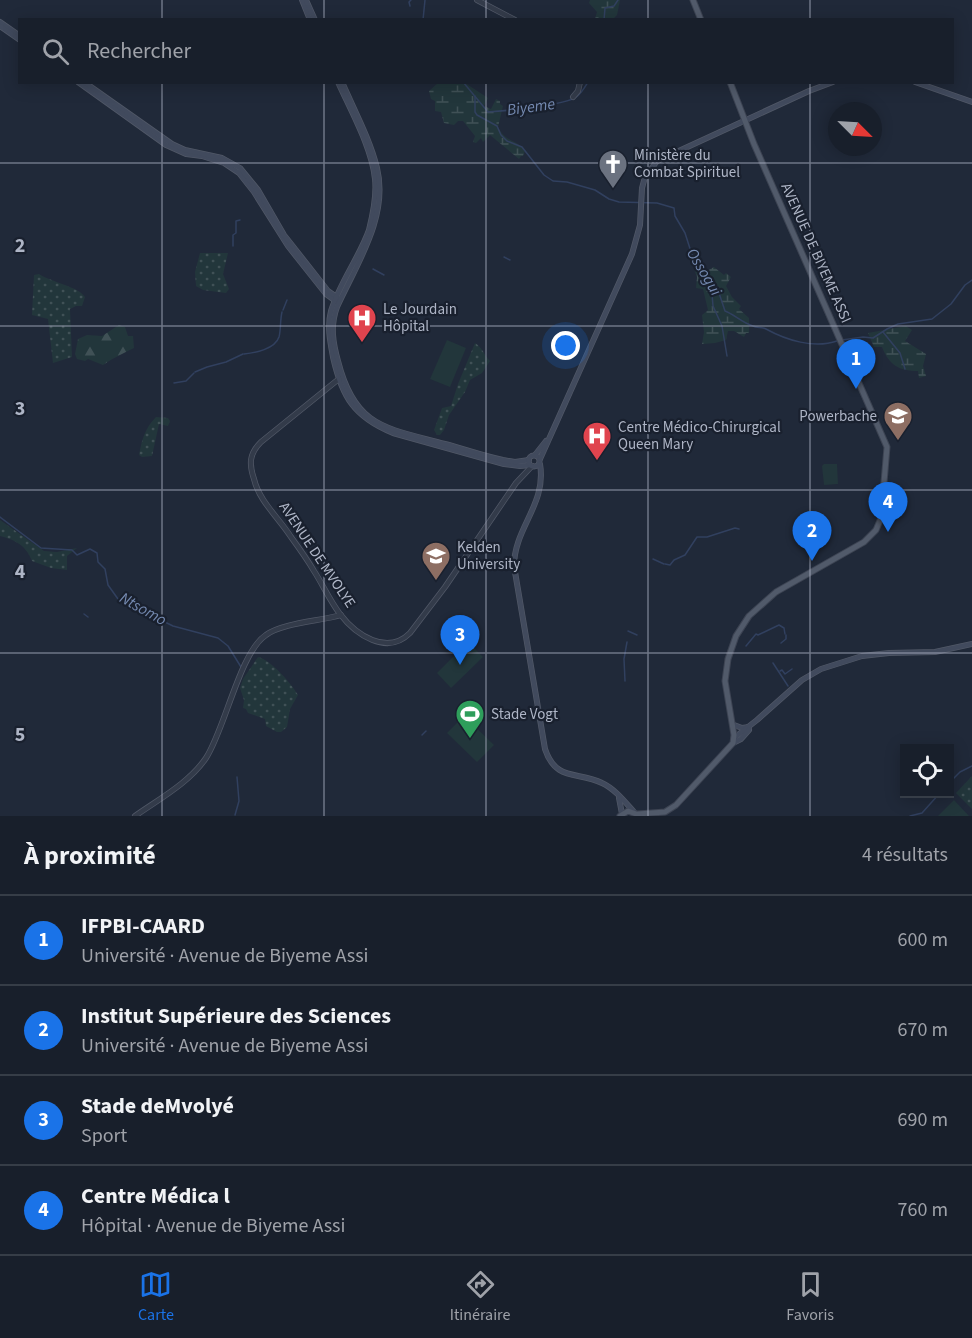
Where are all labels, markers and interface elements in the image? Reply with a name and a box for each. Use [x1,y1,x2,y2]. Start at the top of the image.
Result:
search box [18,18,954,84]
icon: search [39,35,72,68]
text: Rechercher [87,35,191,67]
water label: Biyeme [506,93,557,121]
north arrow [828,102,882,156]
place label: Ministère du Combat Spirituel [634,145,740,183]
church icon: Ministère du Combat Spirituel [597,148,629,190]
street label: AVENUE DE BIYEME ASSI [776,180,856,326]
text: 2 [15,232,25,260]
water label: Ossogui [681,244,727,300]
place label: Le Jourdain Hôpital [383,299,457,337]
hospital icon: Le Jourdain Hôpital [346,302,378,344]
your location [551,331,580,360]
pin: 1 [836,340,876,389]
text: 3 [15,395,25,423]
school or university icon: Powerbache [882,400,914,442]
place label: Powerbache [799,406,877,427]
place label: Centre Médico-Chirurgical Queen Mary [618,417,781,455]
hospital icon: Centre Médico-Chirurgical Queen Mary [581,420,613,462]
pin: 4 [868,482,908,532]
street label: AVENUE DE MVOLYE [274,498,360,612]
pin: 2 [792,512,832,561]
place label: Kelden University [457,537,520,575]
school or university icon: Kelden University [420,540,452,582]
text: 4 [15,558,26,586]
water label: Ntsomo [115,587,171,631]
pin: 3 [440,616,480,665]
sports icon: Stade Vogt [454,698,486,740]
place label: Stade Vogt [491,704,558,725]
text: 5 [15,721,25,749]
map controls [900,744,954,798]
button: locate [900,744,954,798]
text: À proximité [24,837,156,874]
text: 4 résultats [862,841,948,869]
text: IFPBI-CAARD [81,910,205,942]
text: 1 [38,926,49,954]
text: 600 m [898,926,948,954]
text: Université · Avenue de Biyeme Assi [81,942,369,970]
text: Institut Supérieure des Sciences [81,1000,391,1032]
text: 2 [38,1016,49,1044]
text: 670 m [898,1016,948,1044]
text: Université · Avenue de Biyeme Assi [81,1032,369,1060]
text: Stade deMvolyé [81,1090,234,1122]
text: 3 [38,1106,49,1134]
text: 690 m [898,1106,948,1134]
text: Sport [81,1122,127,1150]
text: Centre Médica l [81,1180,230,1212]
text: 4 [38,1196,49,1224]
text: 760 m [898,1196,948,1224]
text: Hôpital · Avenue de Biyeme Assi [81,1212,345,1240]
tab: Carte [138,1268,174,1326]
tab: Itinéraire [450,1268,510,1326]
tab: Favoris [786,1268,834,1326]

